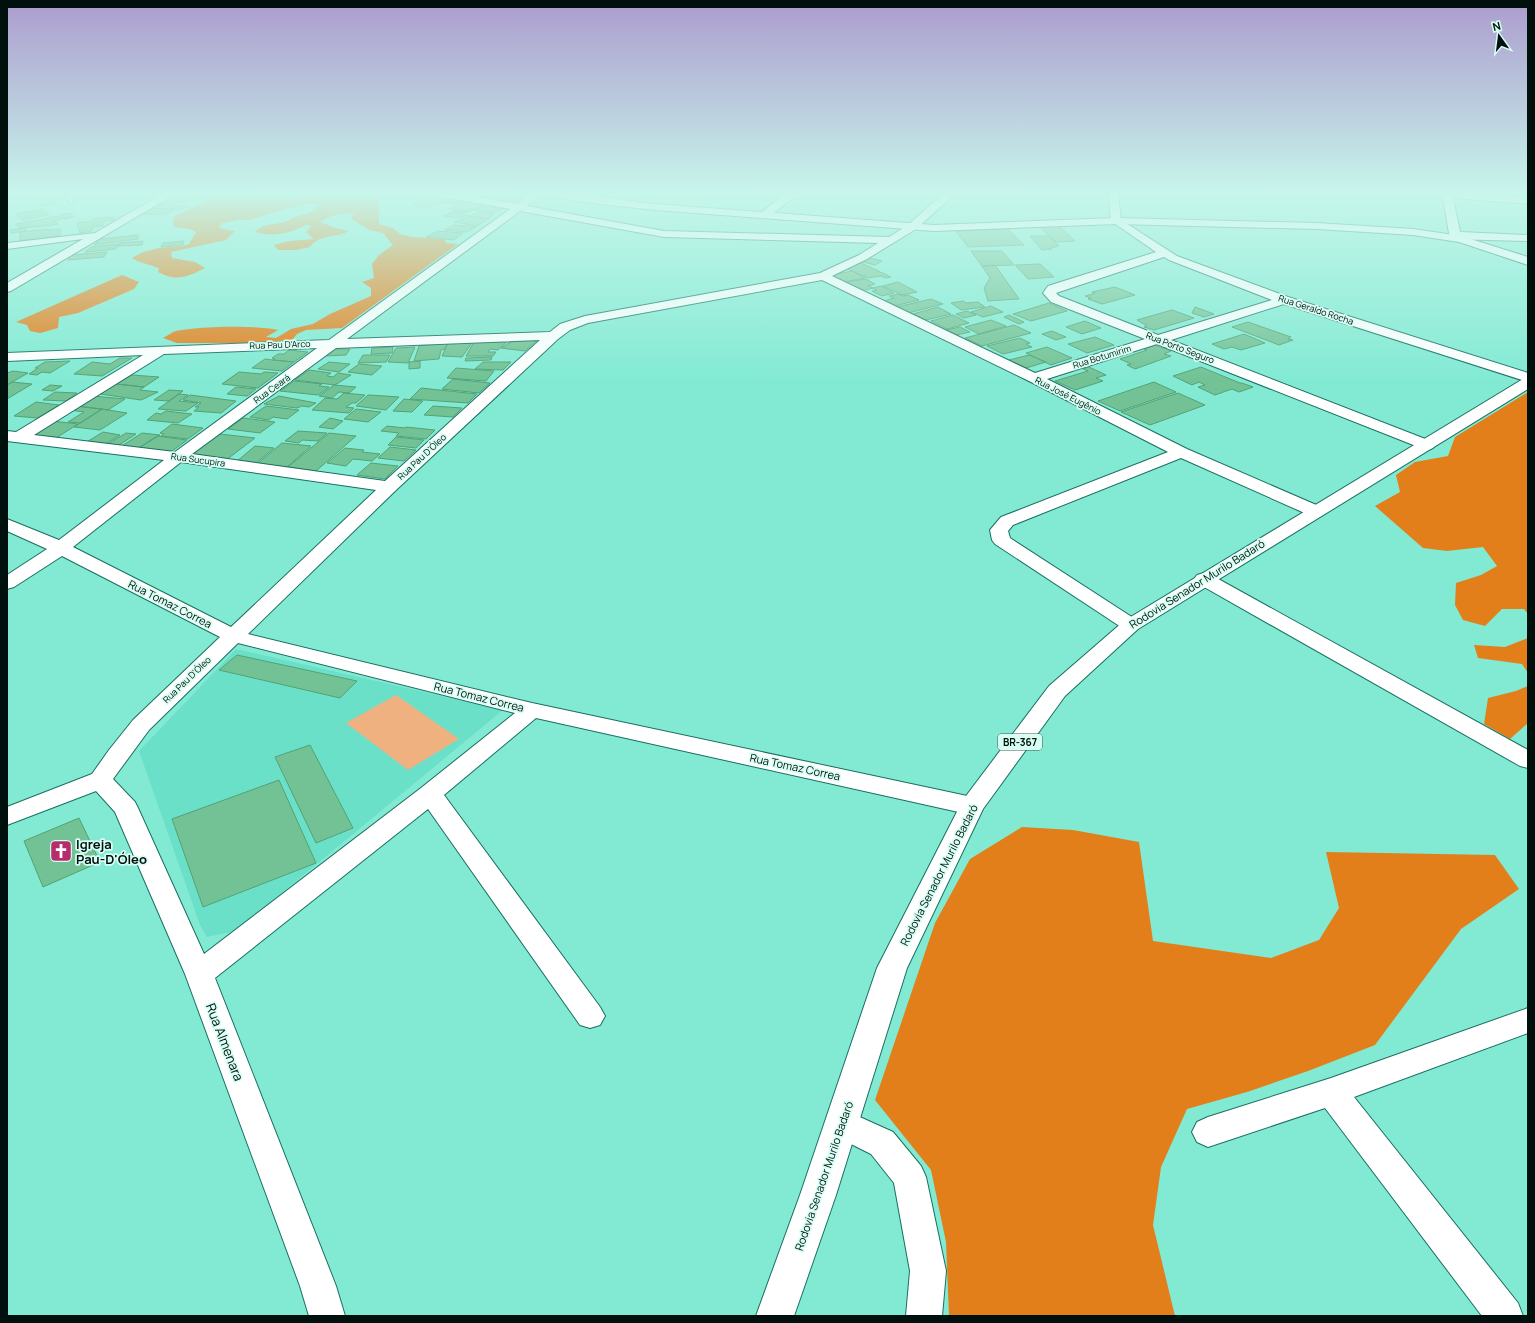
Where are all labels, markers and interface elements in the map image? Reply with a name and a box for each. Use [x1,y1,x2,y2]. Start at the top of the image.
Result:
north arrow [1479,16,1519,56]
text: N [1491,18,1502,34]
street label: Rua Geraldo Rocha [1277,291,1355,328]
street label: Rua Porto Seguro [1144,329,1216,367]
street label: Rua Pau D'Arco [249,337,311,352]
street label: Rua Botumirim [1071,341,1133,372]
street label: Rua Ceará [251,371,293,406]
street label: Rua José Eugênio [1033,373,1104,418]
street label: Rua Pau D'Óleo [394,431,449,483]
street label: Rua Sucupira [170,449,226,470]
street label: Rodovia Senador Murilo Badaró [1126,535,1268,632]
street label: Rua Tomaz Correa [126,576,215,631]
street label: Rua Pau D'Óleo [160,653,214,706]
street label: Rua Tomaz Correa [433,678,526,715]
road number: BR-367 [998,734,1042,750]
street label: Rua Tomaz Correa [749,750,842,783]
street label: Rodovia Senador Murilo Badaró [896,801,981,948]
place label: Igreja Pau-D'Óleo [76,835,147,868]
church icon: Igreja Pau-D'Óleo [48,838,74,864]
street label: Rua Almenara [202,1000,248,1084]
street label: Rodovia Senador Murilo Badaró [791,1099,856,1253]

